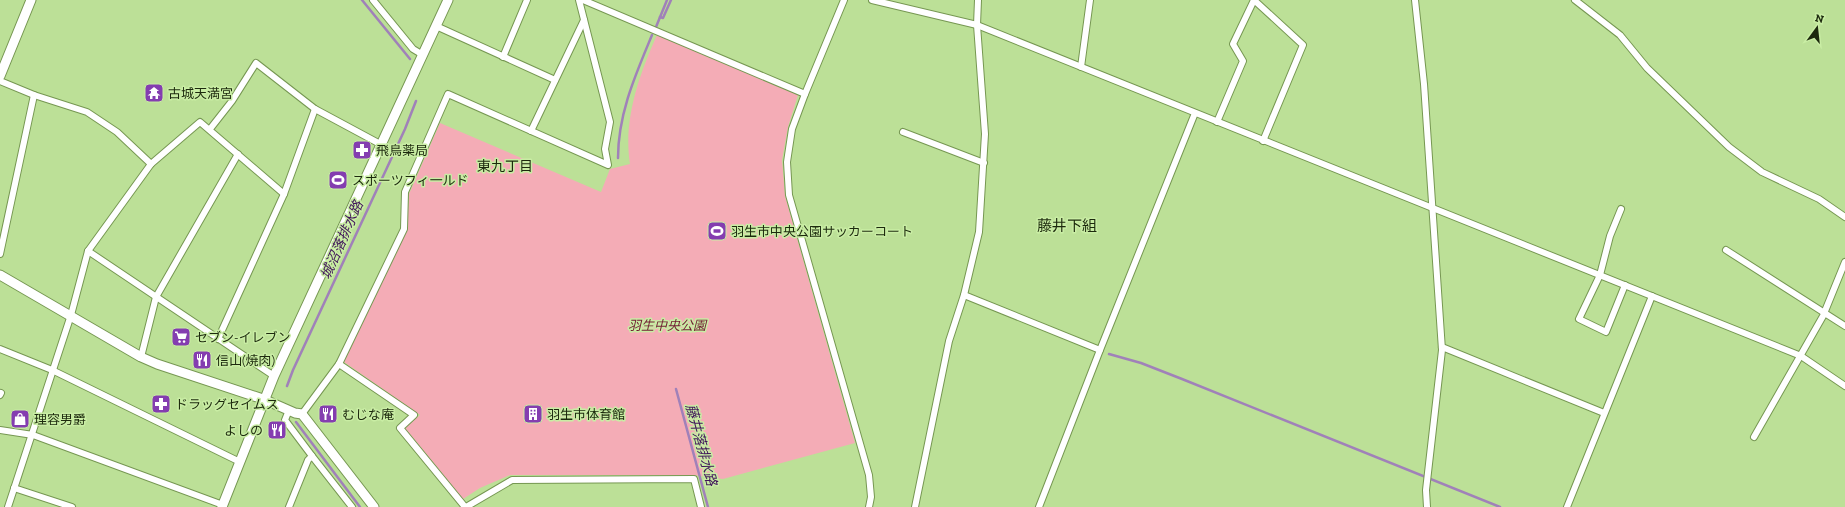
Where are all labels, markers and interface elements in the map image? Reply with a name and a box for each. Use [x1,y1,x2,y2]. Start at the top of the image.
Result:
north arrow [1797,8,1837,48]
text: N [1814,11,1826,26]
temple icon: 古城天満宮 [143,82,165,104]
place label: 古城天満宮 [168,86,233,101]
pharmacy icon: 飛鳥薬局 [351,139,373,161]
place label: 飛鳥薬局 [376,143,428,158]
district label: 東九丁目 [477,158,533,175]
sports icon: スポーツフィ一ルド [327,169,349,191]
place label: スポーツフィ一ルド [352,173,468,188]
water label: 城沼落排水路 [317,197,367,282]
district label: 藤井下組 [1037,217,1097,235]
sports icon: 羽生市中央公園サッカーコート [706,220,728,242]
place label: 羽生市中央公園サッカーコート [731,224,913,239]
park label: 羽生中央公園 [628,318,708,333]
supermarket icon: セブン-イレブン [170,326,192,348]
place label: セブン-イレブン [195,330,291,345]
restaurant icon: 信山(焼肉) [191,349,213,371]
place label: 信山(焼肉) [216,353,276,368]
pharmacy icon: ドラッグセイムス [150,393,172,415]
place label: ドラッグセイムス [175,397,279,412]
water label: 藤井落排水路 [682,402,720,489]
restaurant icon: むじな庵 [317,403,339,425]
building icon: 羽生市体育館 [522,403,544,425]
place label: むじな庵 [342,407,394,422]
place label: 羽生市体育館 [547,407,625,422]
shop icon: 理容男爵 [9,408,31,430]
place label: 理容男爵 [34,412,86,427]
restaurant icon: よしの [266,419,288,441]
place label: よしの [224,423,263,438]

